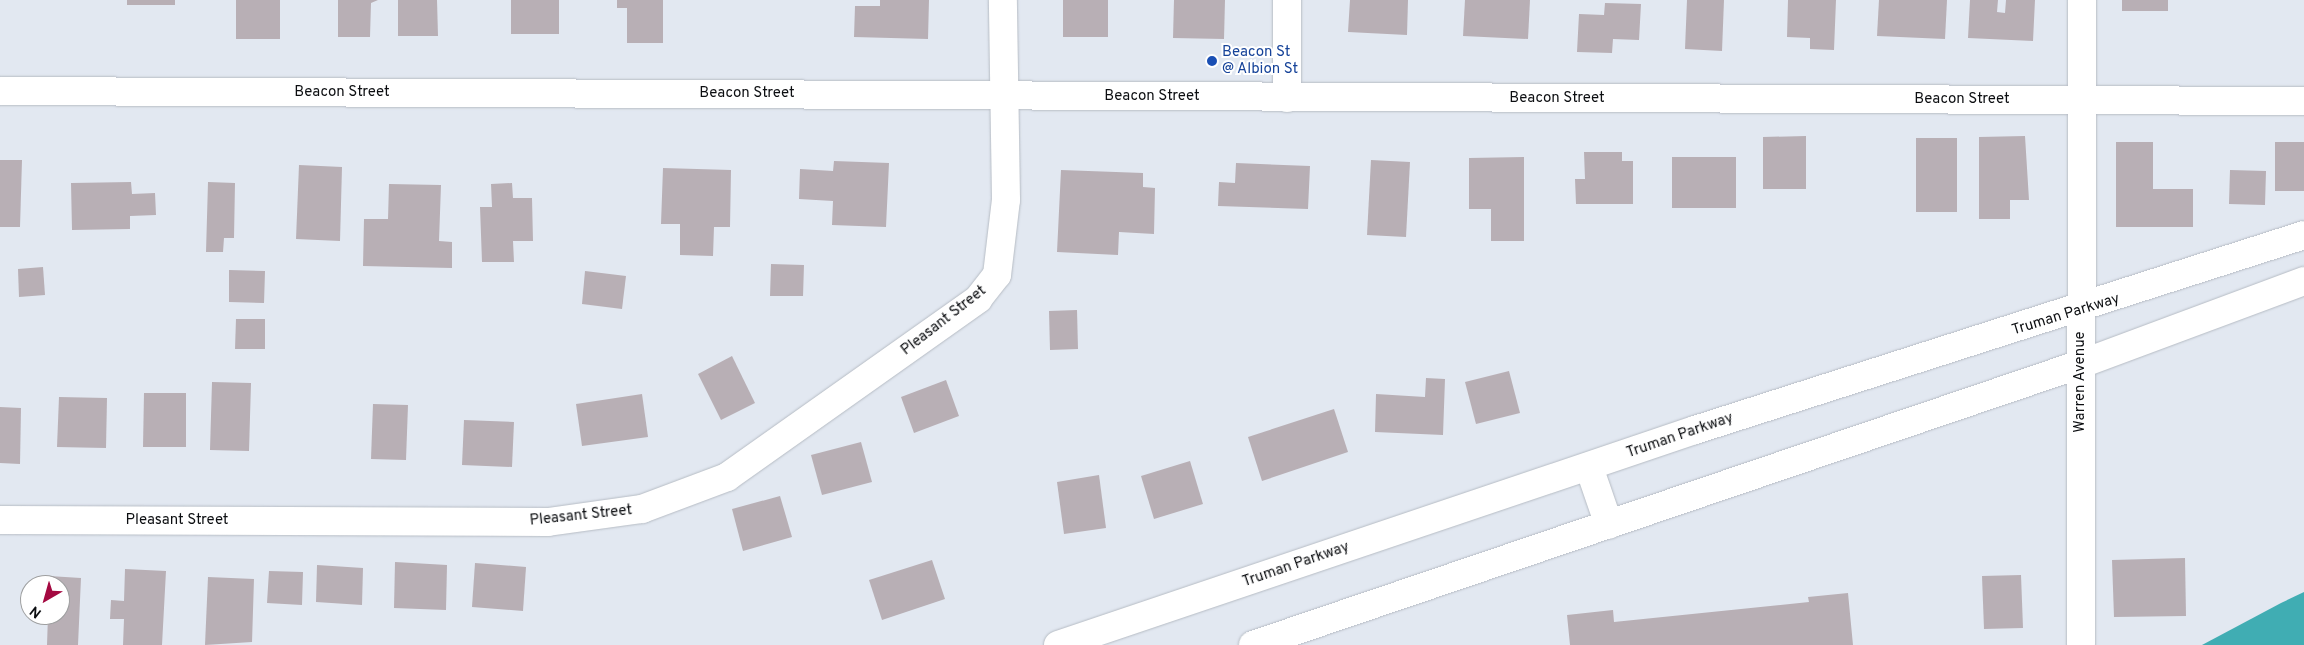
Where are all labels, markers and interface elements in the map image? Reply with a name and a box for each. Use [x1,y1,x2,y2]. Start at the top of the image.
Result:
place label: Beacon St @ Albion St [1222,43,1299,78]
marker: Beacon St @ Albion St [1206,55,1218,67]
street label: Beacon Street [294,84,390,102]
street label: Beacon Street [699,85,795,103]
street label: Beacon Street [1104,88,1200,106]
street label: Beacon Street [1509,90,1605,108]
street label: Beacon Street [1914,91,2010,109]
street label: Pleasant Street [898,282,990,360]
street label: Truman Parkway [2010,290,2122,340]
street label: Warren Avenue [2072,331,2090,433]
street label: Truman Parkway [1624,409,1736,463]
street label: Pleasant Street [529,502,633,530]
street label: Pleasant Street [126,512,228,530]
street label: Truman Parkway [1240,538,1352,592]
north arrow [20,575,70,625]
text: N [27,602,45,621]

